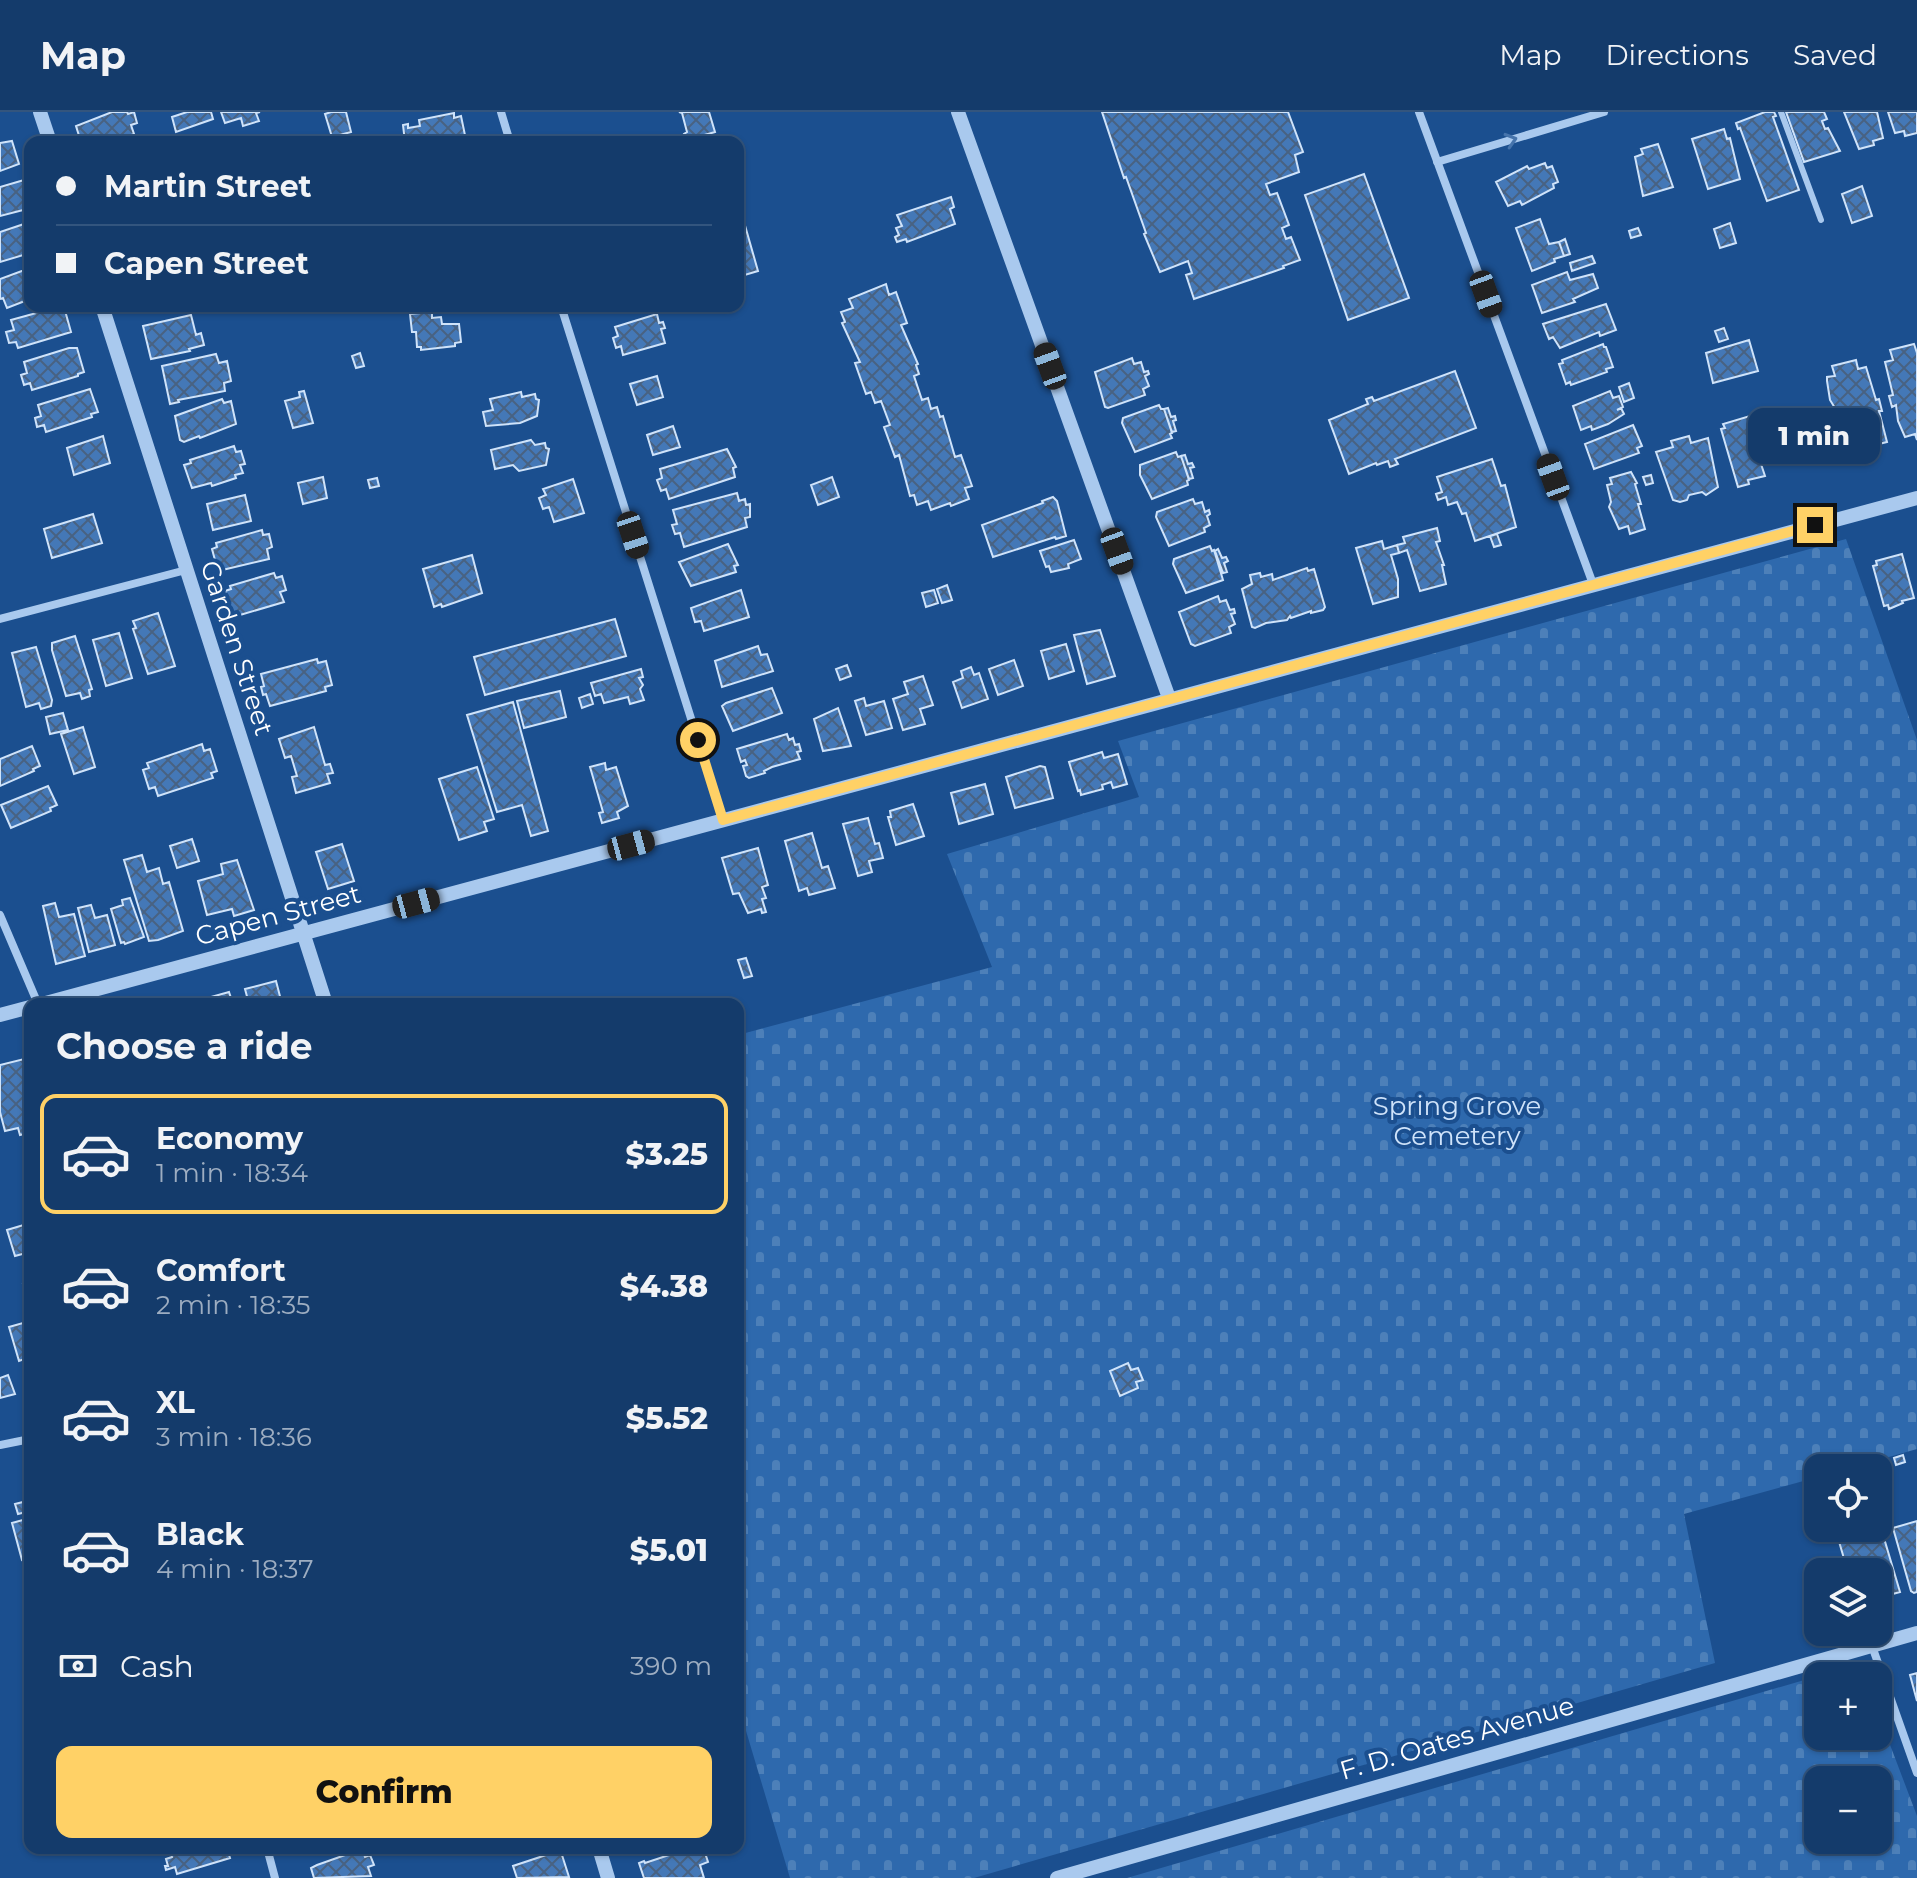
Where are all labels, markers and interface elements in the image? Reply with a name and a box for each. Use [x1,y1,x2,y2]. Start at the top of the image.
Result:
text: Map [40,32,126,79]
text: Map [1499,38,1561,72]
text: Directions [1605,38,1749,72]
text: Saved [1793,38,1877,72]
one-way arrow [1504,133,1518,149]
text: Martin Street [104,168,312,205]
text: Capen Street [104,245,309,282]
car [1467,267,1505,321]
car [1031,339,1069,393]
callout: 1 min [1749,409,1881,465]
text: 1 min [1778,420,1850,452]
car [1534,450,1572,504]
route end [1797,507,1833,543]
car [614,508,652,562]
car [1098,524,1136,578]
street label: Garden Street [194,557,280,739]
route start [680,722,716,758]
car [605,827,657,863]
street label: Capen Street [192,878,364,952]
car [390,885,442,921]
text: Choose a ride [56,1024,313,1068]
park label: Spring Grove Cemetery [1373,1090,1541,1152]
icon: car [60,1118,132,1190]
text: Economy [156,1120,303,1157]
text: $3.25 [626,1136,708,1173]
text: 1 min · 18:34 [156,1157,308,1189]
icon: car [60,1250,132,1322]
text: Comfort [156,1252,286,1289]
text: $4.38 [620,1268,708,1305]
text: 2 min · 18:35 [156,1289,311,1321]
icon: car [60,1382,132,1454]
text: XL [156,1384,195,1421]
text: $5.52 [626,1400,708,1437]
text: 3 min · 18:36 [156,1421,312,1453]
map controls [1804,1454,1892,1854]
button: locate [1804,1454,1892,1542]
icon: car [60,1514,132,1586]
text: Black [156,1516,244,1553]
text: $5.01 [630,1532,708,1569]
text: 4 min · 18:37 [156,1553,313,1585]
button: layers [1804,1558,1892,1646]
icon: cash [56,1644,100,1688]
text: Cash [120,1648,194,1685]
text: 390 m [630,1650,712,1682]
button: + [1804,1662,1892,1750]
street label: F. D. Oates Avenue [1336,1689,1578,1787]
button: Confirm [56,1746,712,1838]
button: − [1804,1766,1892,1854]

